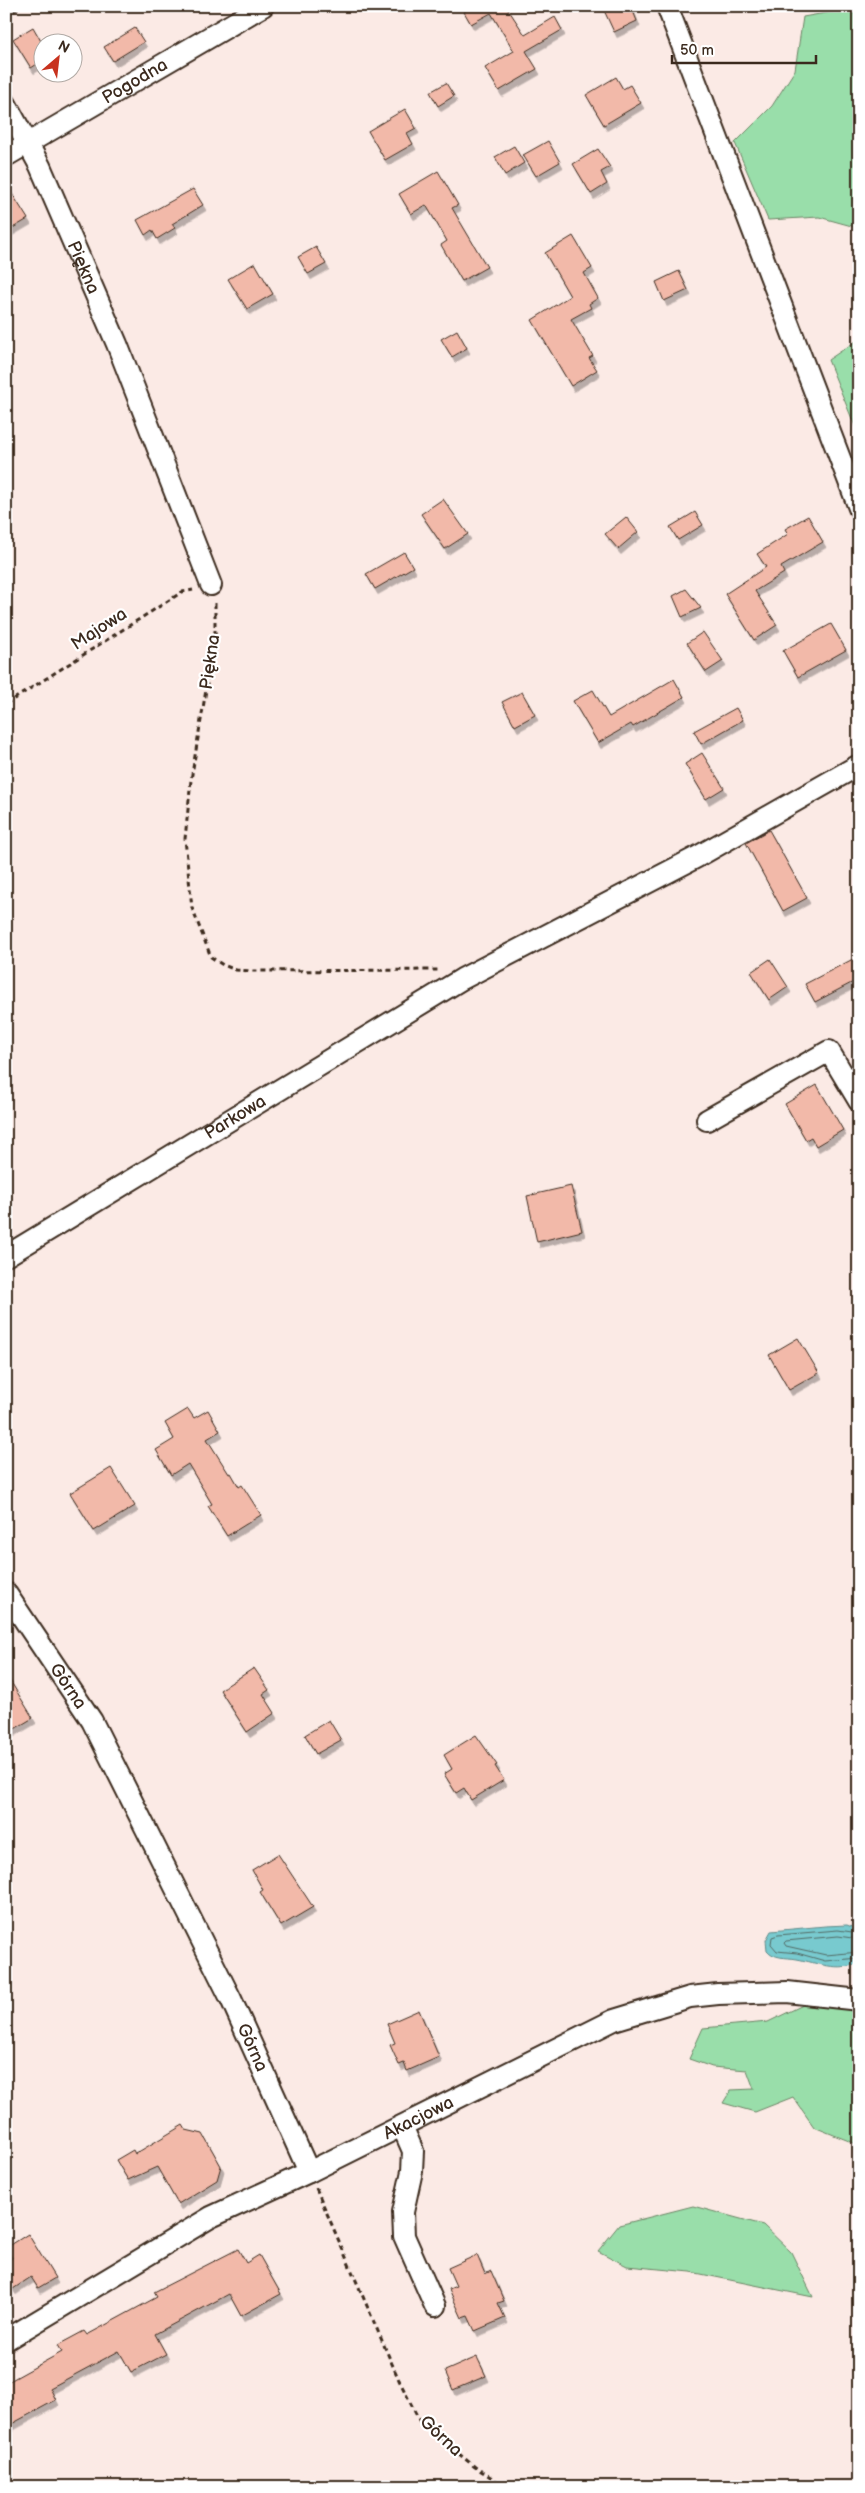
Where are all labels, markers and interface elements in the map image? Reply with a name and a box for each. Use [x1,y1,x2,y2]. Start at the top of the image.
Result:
north arrow [32,32,82,82]
scale bar [672,32,816,64]
text: N [55,37,73,57]
text: 50 m [680,41,714,60]
street label: Pogodna [98,54,171,108]
street label: Piękna [63,238,104,297]
street label: Majowa [67,603,131,655]
street label: Piękna [196,633,224,691]
street label: Parkowa [200,1090,270,1144]
street label: Górna [46,1659,91,1713]
street label: Górna [233,2020,273,2075]
street label: Akacjowa [380,2091,457,2144]
street label: Górna [415,2411,467,2461]

